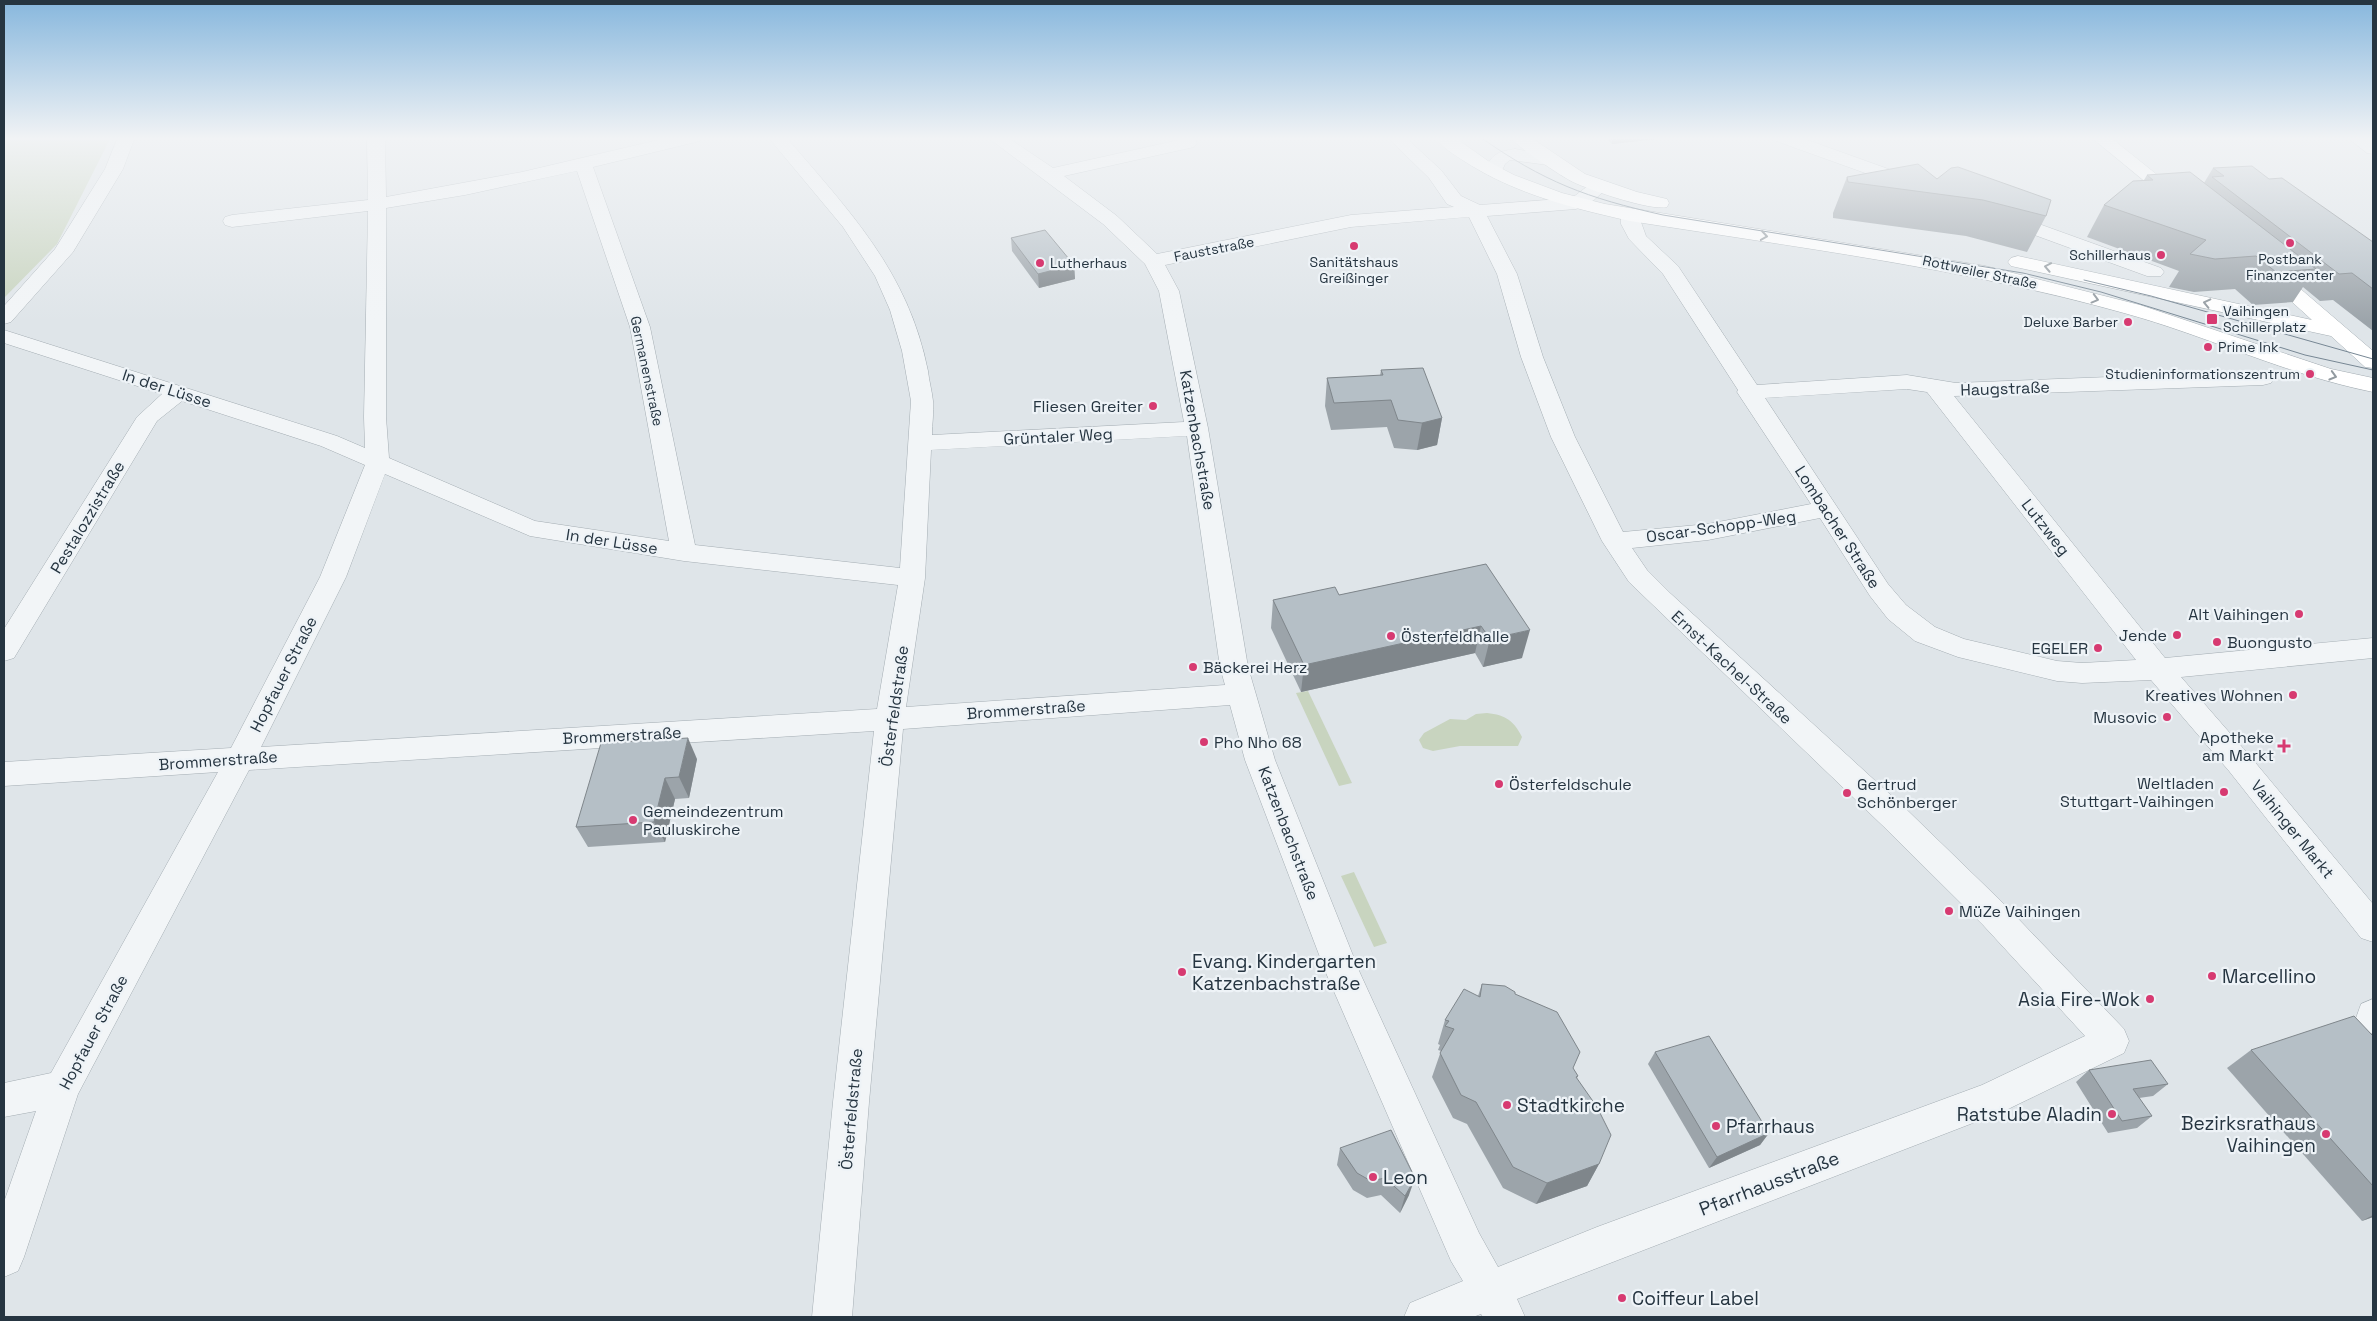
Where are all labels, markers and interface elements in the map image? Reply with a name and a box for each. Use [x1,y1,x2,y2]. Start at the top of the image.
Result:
one-way arrow [1760,231,1769,241]
street label: Fauststraße [1172,232,1256,266]
marker: Postbank Finanzcenter [2284,237,2296,249]
marker: Sanitätshaus Greißinger [1348,240,1360,252]
place label: Schillerhaus [2069,246,2151,264]
marker: Schillerhaus [2155,249,2167,261]
place label: Postbank Finanzcenter [2246,250,2334,284]
street label: Rottweiler Straße [1921,251,2039,293]
place label: Sanitätshaus Greißinger [1310,253,1398,287]
place label: Lutherhaus [1050,254,1127,272]
marker: Lutherhaus [1034,257,1046,269]
one-way arrow [2044,263,2053,273]
one-way arrow [2091,293,2100,304]
one-way arrow [2202,298,2211,309]
place label: Vaihingen Schillerplatz [2223,302,2306,336]
marker: Vaihingen Schillerplatz [2205,312,2219,326]
place label: Deluxe Barber [2024,313,2118,331]
street label: Germanenstraße [627,314,667,428]
marker: Deluxe Barber [2122,316,2134,328]
place label: Prime Ink [2218,338,2279,356]
marker: Prime Ink [2202,341,2214,353]
street label: In der Lüsse [120,364,214,413]
place label: Studieninformationszentrum [2105,365,2300,383]
street label: Katzenbachstraße [1175,368,1220,512]
marker: Studieninformationszentrum [2304,368,2316,380]
one-way arrow [2328,371,2336,381]
street label: Haugstraße [1960,376,2050,401]
place label: Fliesen Greiter [1033,396,1143,417]
marker: Fliesen Greiter [1147,400,1159,412]
street label: Grüntaler Weg [1003,423,1113,450]
street label: Pestalozzistraße [46,457,129,577]
street label: Lombacher Straße [1790,462,1885,593]
street label: Lutzweg [2017,495,2074,560]
street label: Oscar-Schopp-Weg [1645,506,1797,547]
street label: In der Lüsse [565,524,659,559]
place label: Alt Vaihingen [2188,604,2289,625]
street label: Ernst-Kachel-Straße [1667,606,1797,729]
marker: Alt Vaihingen [2293,608,2305,620]
street label: Hopfauer Straße [245,613,322,736]
place label: Jende [2119,625,2167,646]
place label: Österfeldhalle [1401,626,1509,647]
marker: Jende [2171,629,2183,641]
marker: Österfeldhalle [1385,630,1397,642]
place label: Buongusto [2227,632,2312,653]
marker: Buongusto [2211,636,2223,648]
place label: EGELER [2032,638,2088,659]
marker: EGELER [2092,642,2104,654]
street label: Österfeldstraße [876,644,913,768]
place label: Bäckerei Herz [1203,657,1307,678]
marker: Bäckerei Herz [1187,661,1199,673]
place label: Kreatives Wohnen [2145,685,2283,706]
marker: Kreatives Wohnen [2287,689,2299,701]
street label: Brommerstraße [966,695,1086,724]
place label: Musovic [2093,707,2157,728]
marker: Musovic [2161,711,2173,723]
street label: Brommerstraße [562,722,682,749]
place label: Apotheke am Markt [2200,727,2274,766]
place label: Pho Nho 68 [1214,732,1302,753]
marker: Pho Nho 68 [1198,736,1210,748]
marker: Apotheke am Markt [2278,740,2290,752]
street label: Brommerstraße [158,746,278,775]
street label: Katzenbachstraße [1253,763,1324,903]
place label: Weltladen Stuttgart-Vaihingen [2060,773,2214,812]
place label: Österfeldschule [1509,774,1632,795]
place label: Gertrud Schönberger [1857,774,1957,813]
street label: Vaihinger Markt [2246,776,2339,883]
marker: Österfeldschule [1493,778,1505,790]
marker: Weltladen Stuttgart-Vaihingen [2218,786,2230,798]
marker: Gertrud Schönberger [1841,787,1853,799]
place label: Gemeindezentrum Pauluskirche [643,801,784,840]
marker: Gemeindezentrum Pauluskirche [627,814,639,826]
place label: MüZe Vaihingen [1959,901,2081,922]
marker: MüZe Vaihingen [1943,905,1955,917]
place label: Evang. Kindergarten Katzenbachstraße [1192,949,1376,996]
place label: Marcellino [2222,964,2316,989]
marker: Evang. Kindergarten Katzenbachstraße [1176,966,1188,978]
marker: Marcellino [2206,970,2218,982]
street label: Hopfauer Straße [54,971,133,1093]
place label: Asia Fire-Wok [2018,987,2140,1012]
marker: Asia Fire-Wok [2144,993,2156,1005]
street label: Österfeldstraße [836,1047,867,1171]
place label: Stadtkirche [1517,1093,1625,1118]
marker: Stadtkirche [1501,1099,1513,1111]
place label: Ratstube Aladin [1957,1102,2102,1127]
marker: Ratstube Aladin [2106,1108,2118,1120]
place label: Bezirksrathaus Vaihingen [2181,1111,2316,1158]
place label: Pfarrhaus [1726,1114,1815,1139]
marker: Pfarrhaus [1710,1120,1722,1132]
marker: Bezirksrathaus Vaihingen [2320,1128,2332,1140]
street label: Pfarrhausstraße [1695,1145,1843,1222]
place label: Leon [1383,1165,1428,1190]
marker: Leon [1367,1171,1379,1183]
place label: Coiffeur Label [1632,1286,1759,1311]
marker: Coiffeur Label [1616,1292,1628,1304]

